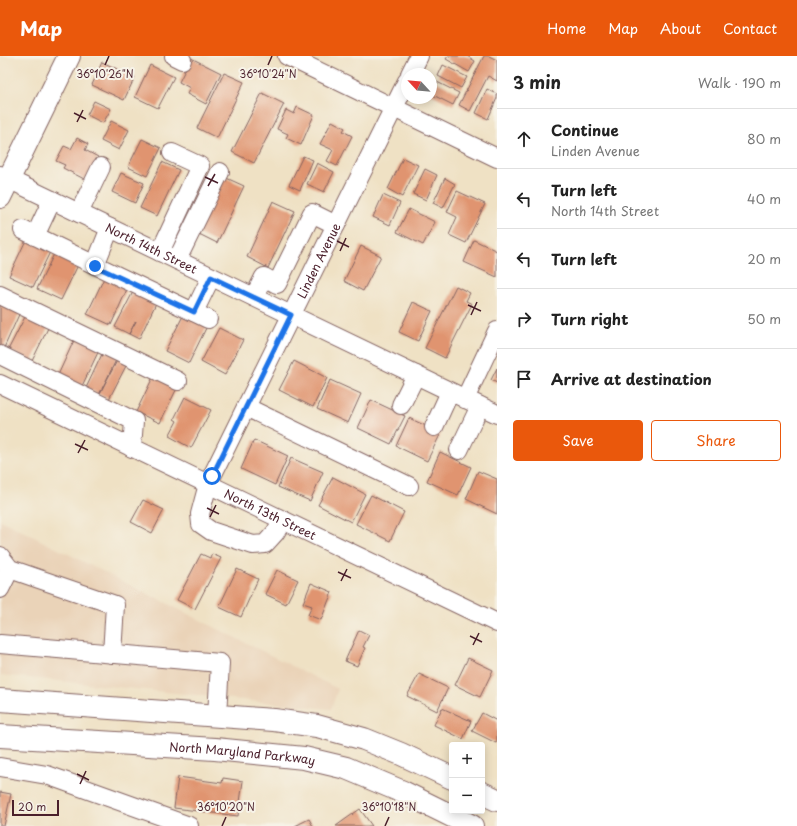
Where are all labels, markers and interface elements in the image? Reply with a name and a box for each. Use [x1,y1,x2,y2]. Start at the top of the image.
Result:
text: Map [20,14,62,42]
text: Home [547,18,586,39]
text: Map [608,18,638,39]
text: About [660,18,701,39]
text: Contact [723,18,777,39]
text: 36°10'26"N [76,66,134,81]
text: 36°10'24"N [240,66,297,81]
north arrow [401,68,437,104]
text: 3 min [513,69,561,95]
text: Walk · 190 m [698,73,781,92]
text: Continue [551,118,619,141]
icon: ahead [513,128,535,150]
text: 80 m [747,129,781,148]
text: Linden Avenue [551,141,640,160]
text: Turn left [551,178,617,201]
icon: left [513,188,535,210]
text: 40 m [747,189,781,208]
text: North 14th Street [551,201,659,220]
street label: North 14th Street [103,218,201,278]
street label: Linden Avenue [292,219,345,301]
text: Turn left [551,247,617,270]
icon: left [513,248,535,270]
text: 20 m [747,249,781,268]
route end [86,257,104,275]
text: Turn right [551,307,628,330]
icon: right [513,308,535,330]
text: 50 m [747,309,781,328]
text: Arrive at destination [551,367,712,390]
icon: arrive [513,368,535,390]
button: Save [513,420,643,461]
button: Share [651,420,781,461]
route start [203,467,221,485]
street label: North 13th Street [221,484,320,544]
street label: North Maryland Parkway [169,737,317,769]
map controls [449,742,485,814]
button: + [449,742,485,778]
button: − [449,778,485,814]
scale bar [12,798,59,817]
text: 20 m [18,798,46,815]
text: 36°10'20"N [197,799,255,814]
text: 36°10'18"N [362,799,416,814]

